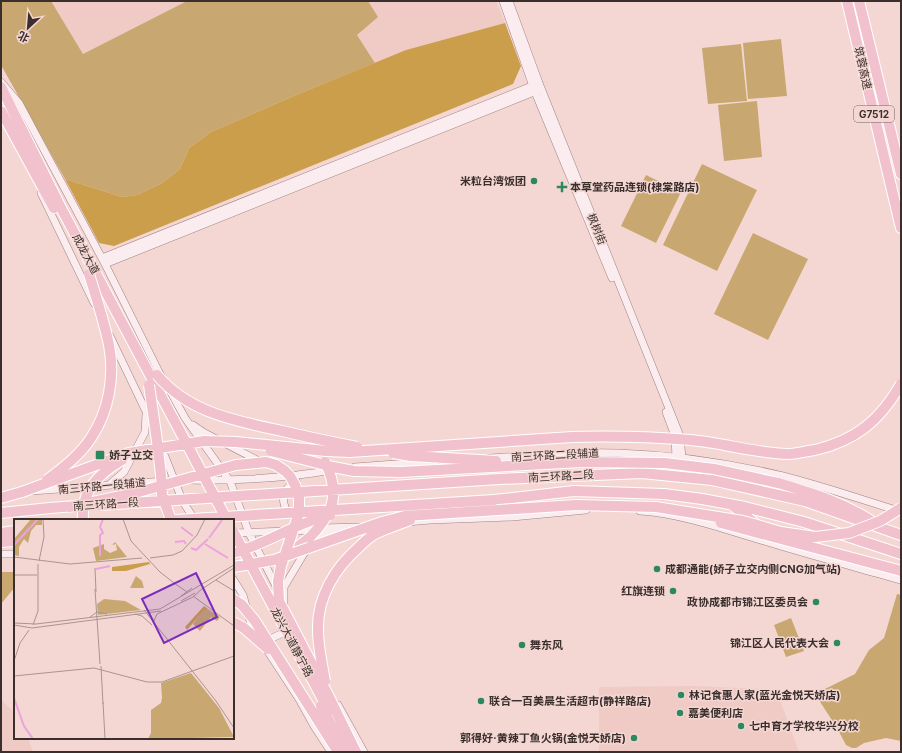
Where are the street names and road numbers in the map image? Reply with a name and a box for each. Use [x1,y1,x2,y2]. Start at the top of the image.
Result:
street label: 筑蓉高速 [851,45,875,91]
road number: G7512 [854,106,894,122]
street label: 枫树街 [584,211,610,247]
street label: 成龙大道 [69,231,103,277]
street label: 南三环路二段辅道 [511,446,599,464]
street label: 南三环路二段 [528,467,594,485]
street label: 南三环路一段辅道 [58,475,146,497]
street label: 南三环路一段 [73,495,139,513]
street label: 龙兴大道静宁路 [268,605,316,679]

